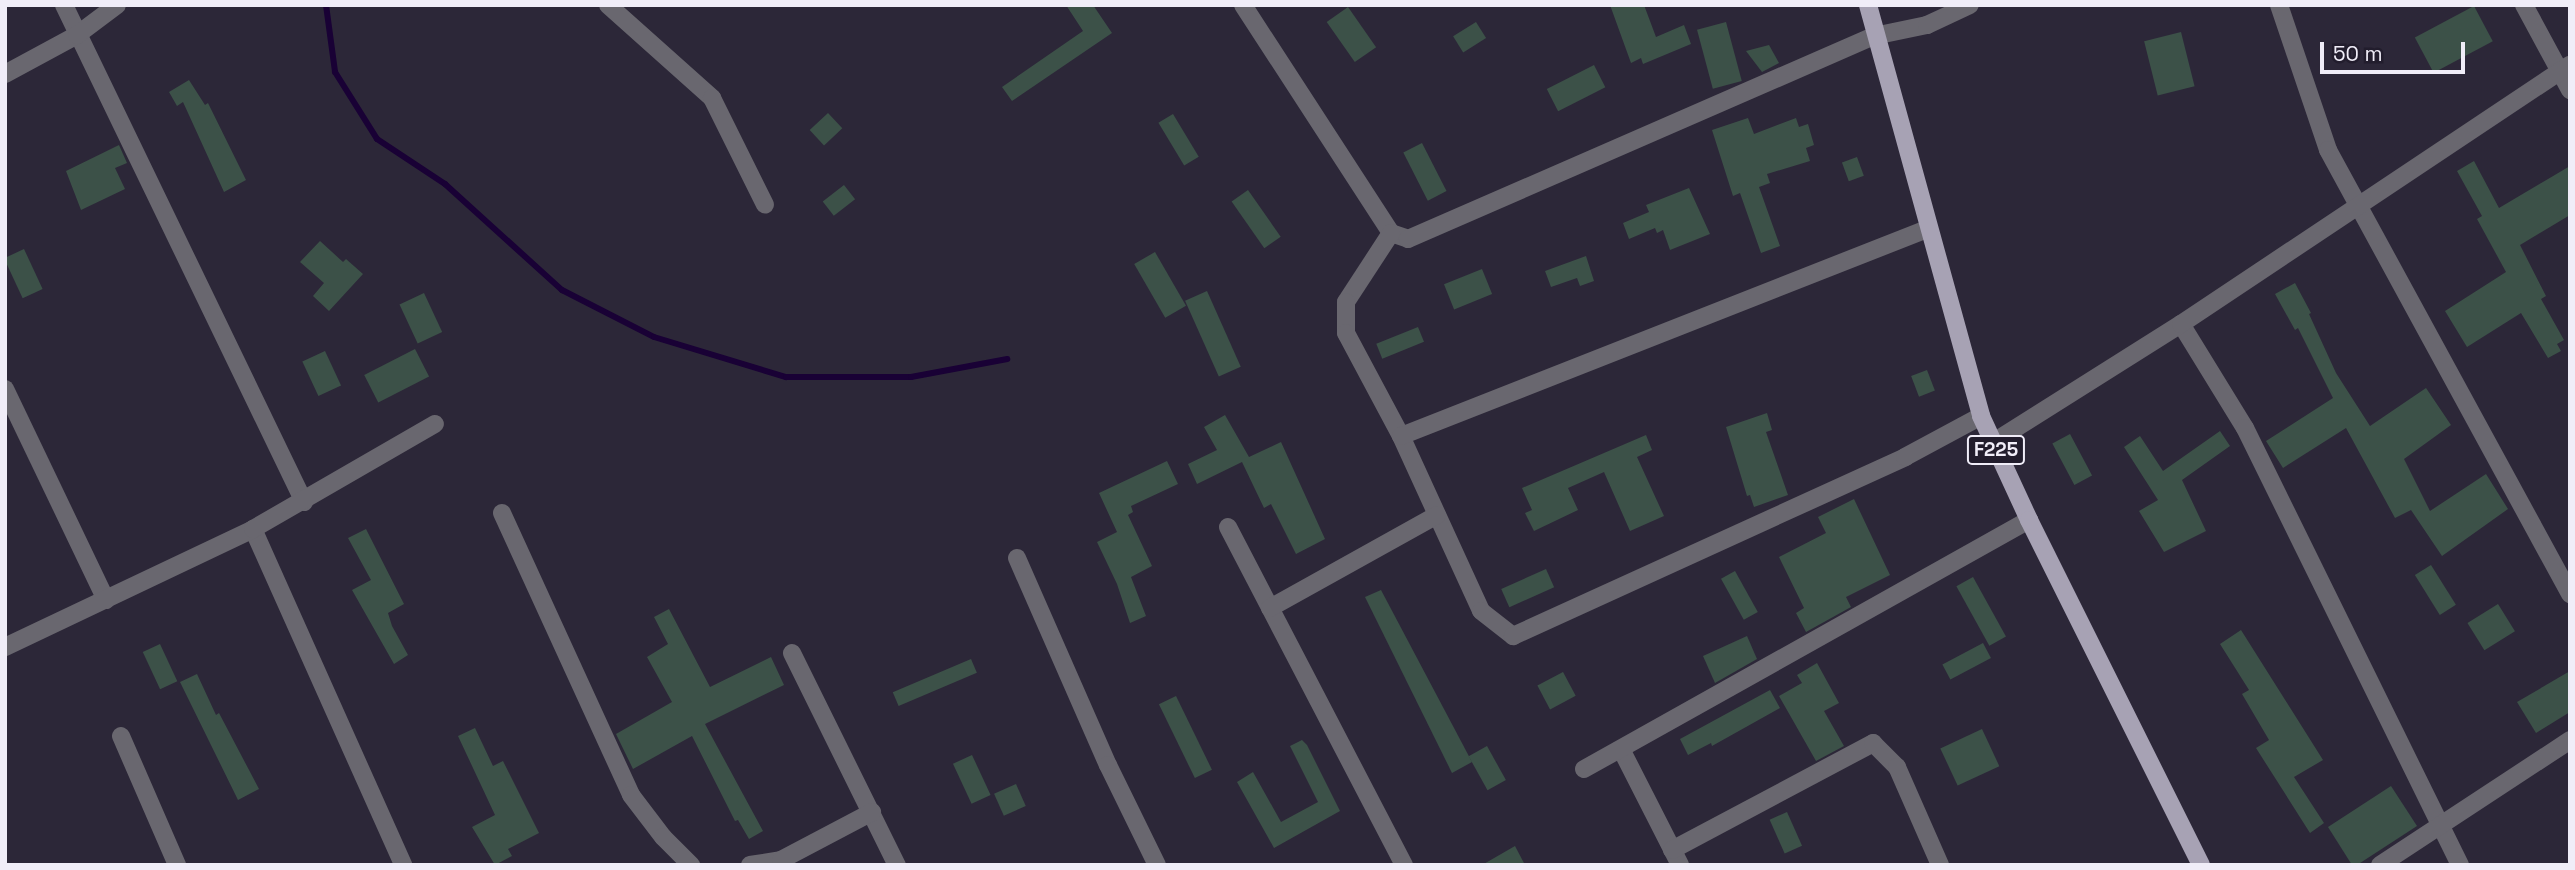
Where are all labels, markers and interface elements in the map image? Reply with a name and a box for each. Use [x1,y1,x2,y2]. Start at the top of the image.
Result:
scale bar [2323,28,2468,72]
text: 50 m [2333,40,2383,67]
road number: F225 [1966,435,2026,466]

